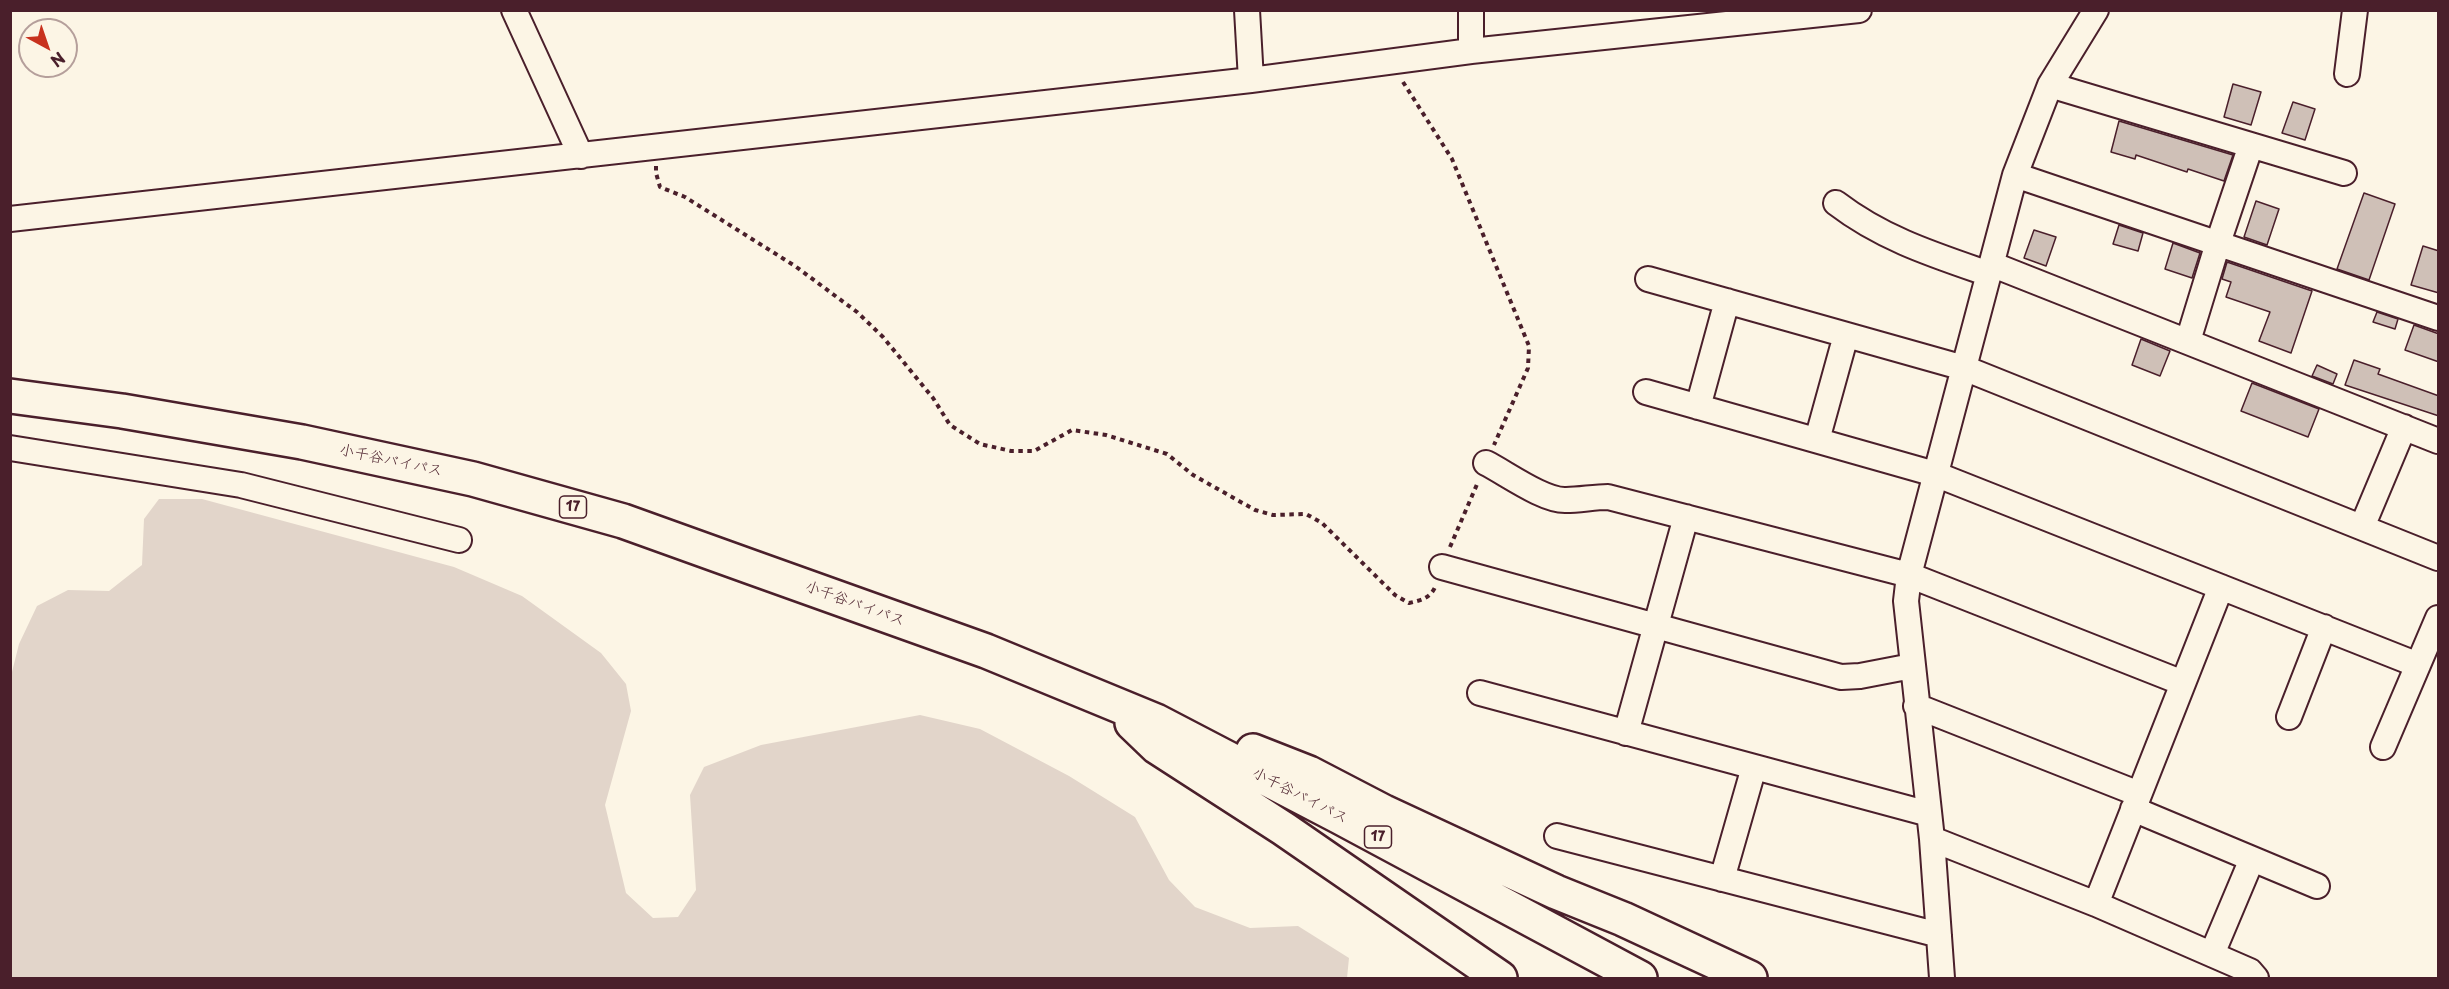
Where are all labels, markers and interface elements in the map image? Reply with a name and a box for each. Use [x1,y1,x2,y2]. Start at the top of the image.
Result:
north arrow [18,18,78,78]
text: N [46,47,71,74]
street label: 小千谷バイパス [338,441,444,481]
road number: 17 [560,496,586,518]
street label: 小千谷バイパス [803,578,907,630]
street label: 小千谷バイパス [1249,764,1351,828]
road number: 17 [1364,826,1392,848]

